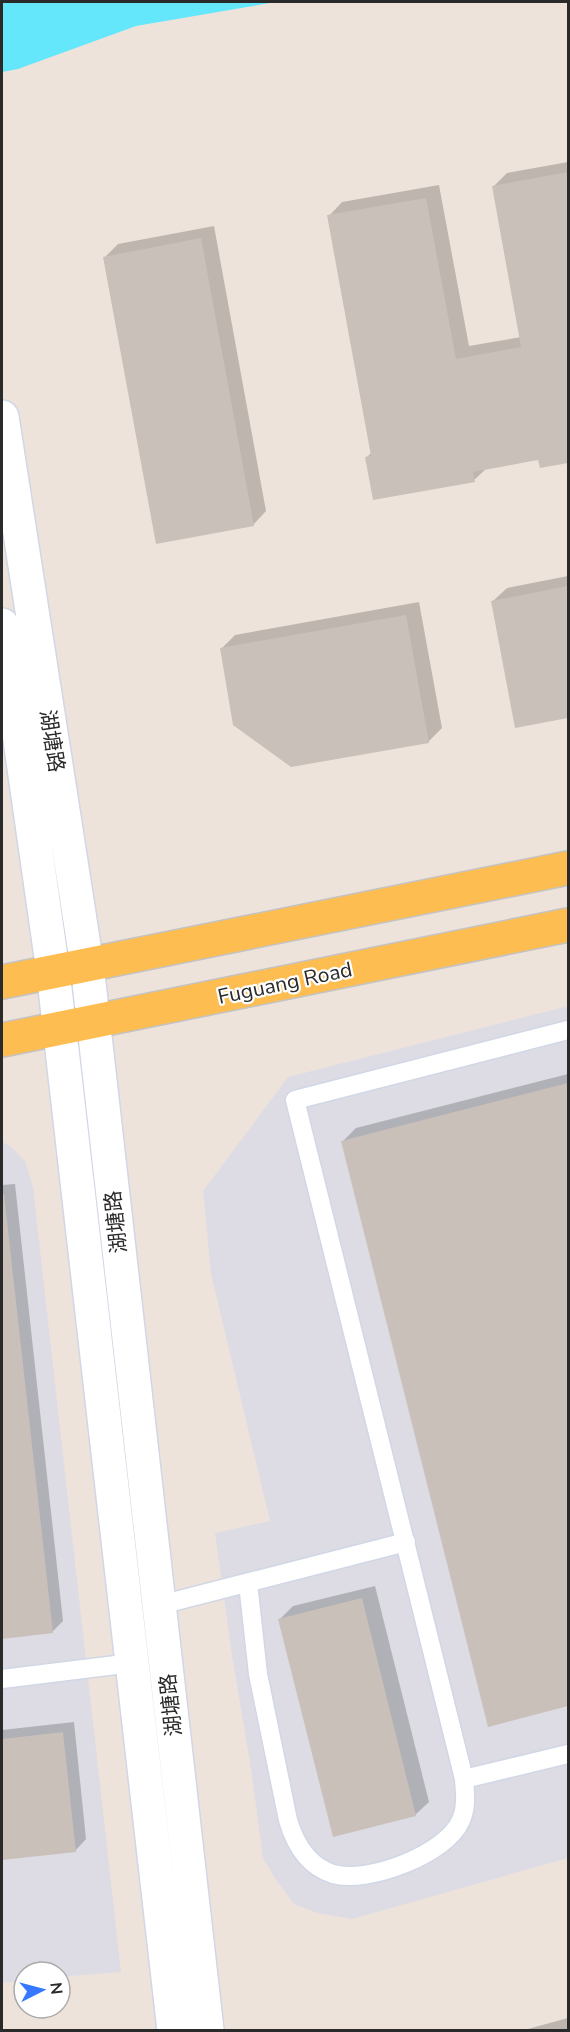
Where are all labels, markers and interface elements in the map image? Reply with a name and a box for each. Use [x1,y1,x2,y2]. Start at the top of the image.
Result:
street label: 湖塘路 [33,708,71,774]
street label: Fuguang Road [215,955,355,1011]
street label: 湖塘路 [99,1189,133,1255]
street label: 湖塘路 [154,1672,188,1738]
north arrow [12,1960,72,2020]
text: N [44,1981,67,1996]

